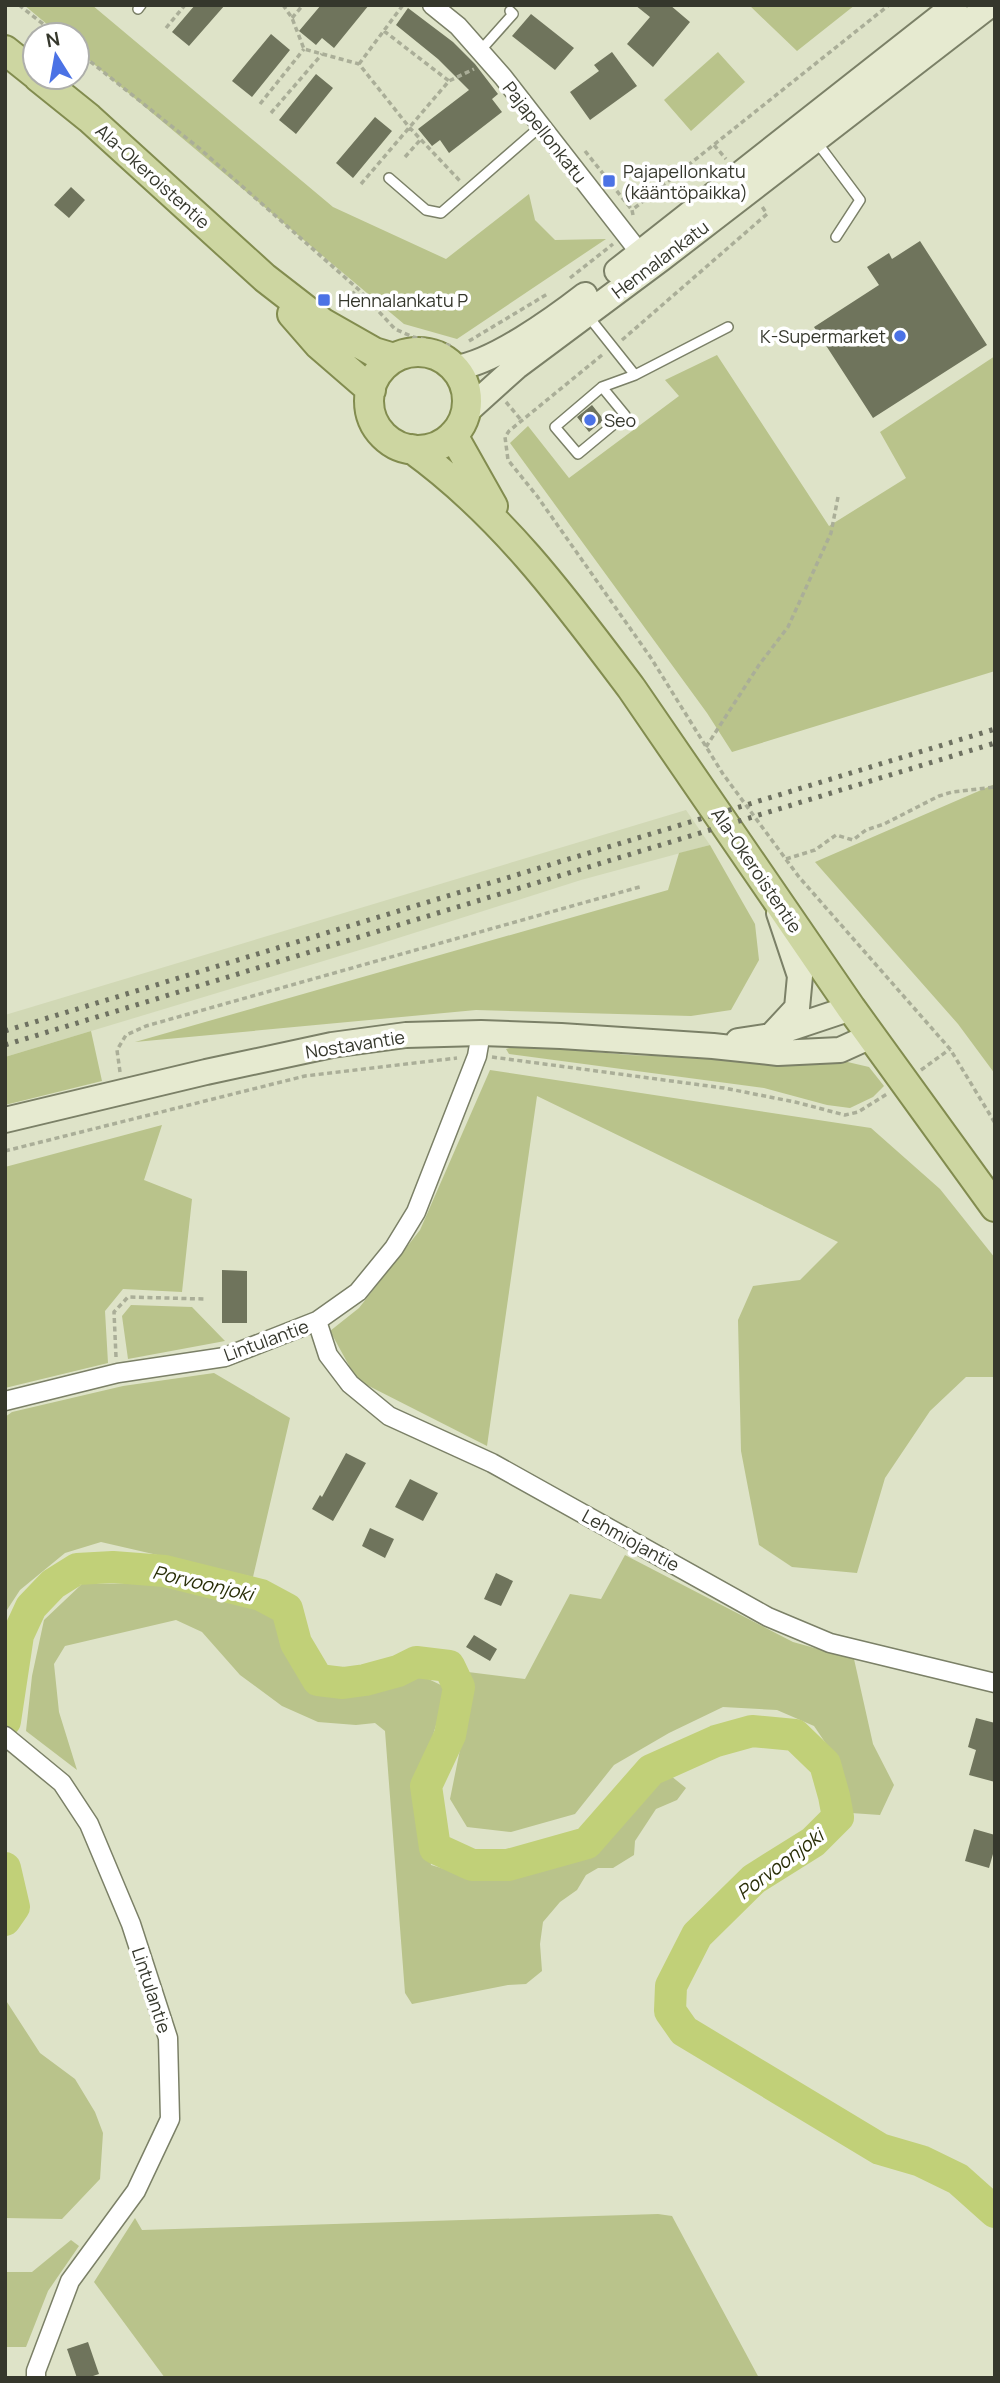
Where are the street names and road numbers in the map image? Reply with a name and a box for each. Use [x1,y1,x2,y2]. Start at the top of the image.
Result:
street label: Pajapellonkatu [498,76,592,188]
street label: Ala-Okeroistentie [91,118,215,234]
street label: Hennalankatu [607,215,713,303]
street label: Ala-Okeroistentie [706,803,808,937]
street label: Nostavantie [304,1024,406,1064]
street label: Lintulantie [220,1314,312,1366]
street label: Lehmiojantie [578,1503,684,1577]
street label: Lintulantie [127,1944,177,2036]

